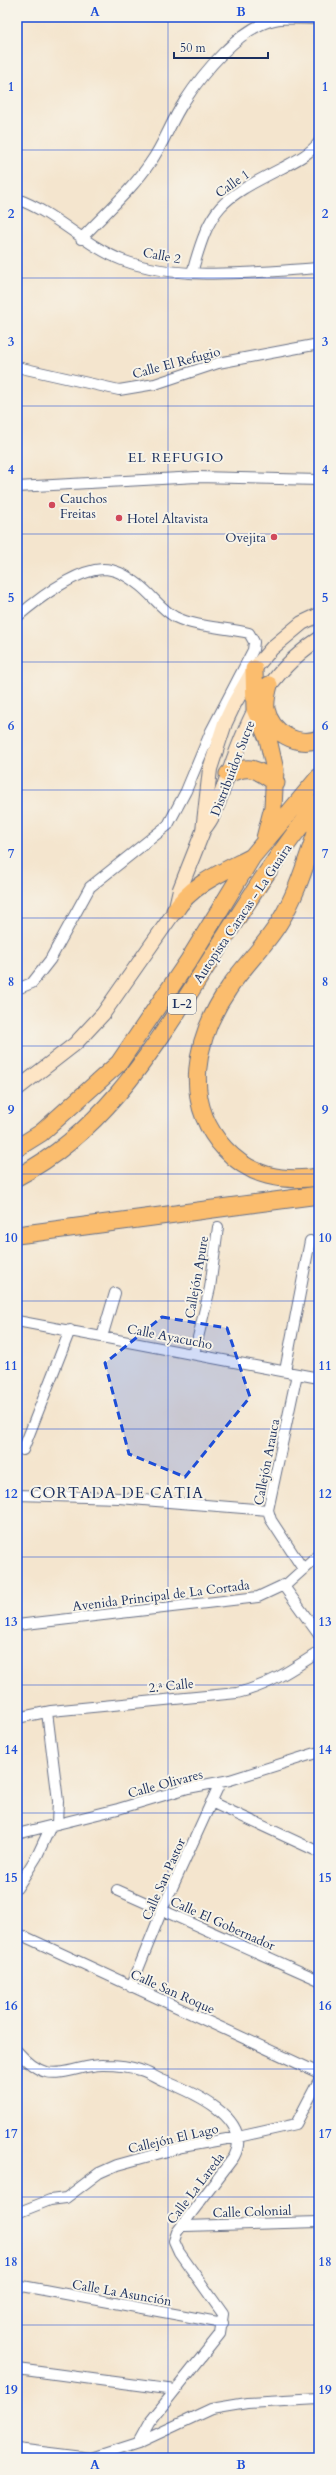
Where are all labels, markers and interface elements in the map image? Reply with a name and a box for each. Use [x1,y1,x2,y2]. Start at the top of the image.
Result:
text: A [90,3,100,21]
text: B [236,3,246,21]
scale bar [174,34,268,60]
text: 50 m [180,40,207,56]
text: 1 [8,78,14,96]
text: 1 [322,78,328,96]
street label: Calle 1 [212,165,253,202]
text: 2 [8,205,15,223]
text: 2 [322,205,329,223]
street label: Calle 2 [141,243,183,269]
text: 3 [8,333,15,351]
text: 3 [322,333,329,351]
street label: Calle El Refugio [130,343,222,383]
district label: EL REFUGIO [128,448,224,467]
text: 4 [8,461,15,479]
text: 4 [322,461,329,479]
place label: Cauchos Freitas [60,490,107,523]
marker: Cauchos Freitas [47,500,57,510]
place label: Hotel Altavista [127,510,209,528]
marker: Hotel Altavista [114,513,124,523]
place label: Ovejita [225,529,266,547]
marker: Ovejita [269,532,279,542]
text: 5 [8,589,14,607]
text: 5 [322,589,328,607]
text: 6 [8,717,15,735]
text: 6 [322,717,329,735]
street label: Distribuidor Sucre [206,718,260,819]
street label: Autopista Caracas - La Guaira [189,840,296,987]
text: 7 [8,845,15,863]
text: 7 [322,845,329,863]
text: 8 [8,973,14,991]
text: 8 [322,973,328,991]
road number: L-2 [168,994,196,1014]
text: 9 [8,1101,15,1119]
text: 9 [322,1101,329,1119]
text: 10 [4,1229,18,1247]
text: 10 [318,1229,332,1247]
street label: Callejón Apure [181,1234,213,1320]
street label: Calle Ayacucho [126,1320,214,1354]
text: 11 [4,1357,18,1375]
text: 11 [318,1357,332,1375]
street label: Callejón Arauca [250,1417,284,1507]
district label: CORTADA DE CATIA [30,1483,204,1503]
text: 12 [4,1485,18,1503]
text: 12 [318,1485,332,1503]
street label: Avenida Principal de La Cortada [71,1576,251,1616]
text: 13 [4,1613,18,1631]
text: 13 [318,1613,332,1631]
street label: 2.ª Calle [148,1675,195,1697]
text: 14 [4,1741,18,1759]
text: 14 [318,1741,332,1759]
street label: Calle Olivares [126,1765,205,1803]
street label: Calle San Pastor [138,1835,190,1923]
text: 15 [4,1869,18,1887]
text: 15 [318,1869,332,1887]
street label: Calle El Gobernador [167,1893,278,1955]
street label: Calle San Roque [128,1965,218,2019]
text: 16 [4,1997,18,2015]
text: 16 [318,1997,332,2015]
street label: Callejón El Lago [126,2120,220,2158]
text: 17 [4,2125,18,2143]
text: 17 [318,2125,332,2143]
street label: Calle La Lareda [163,2149,229,2228]
street label: Calle Colonial [212,2202,292,2222]
text: 18 [4,2253,18,2271]
text: 18 [318,2253,332,2271]
street label: Calle La Asunción [71,2275,174,2311]
text: 19 [4,2381,18,2399]
text: 19 [318,2381,332,2399]
text: A [90,2456,100,2474]
text: B [236,2456,246,2474]

